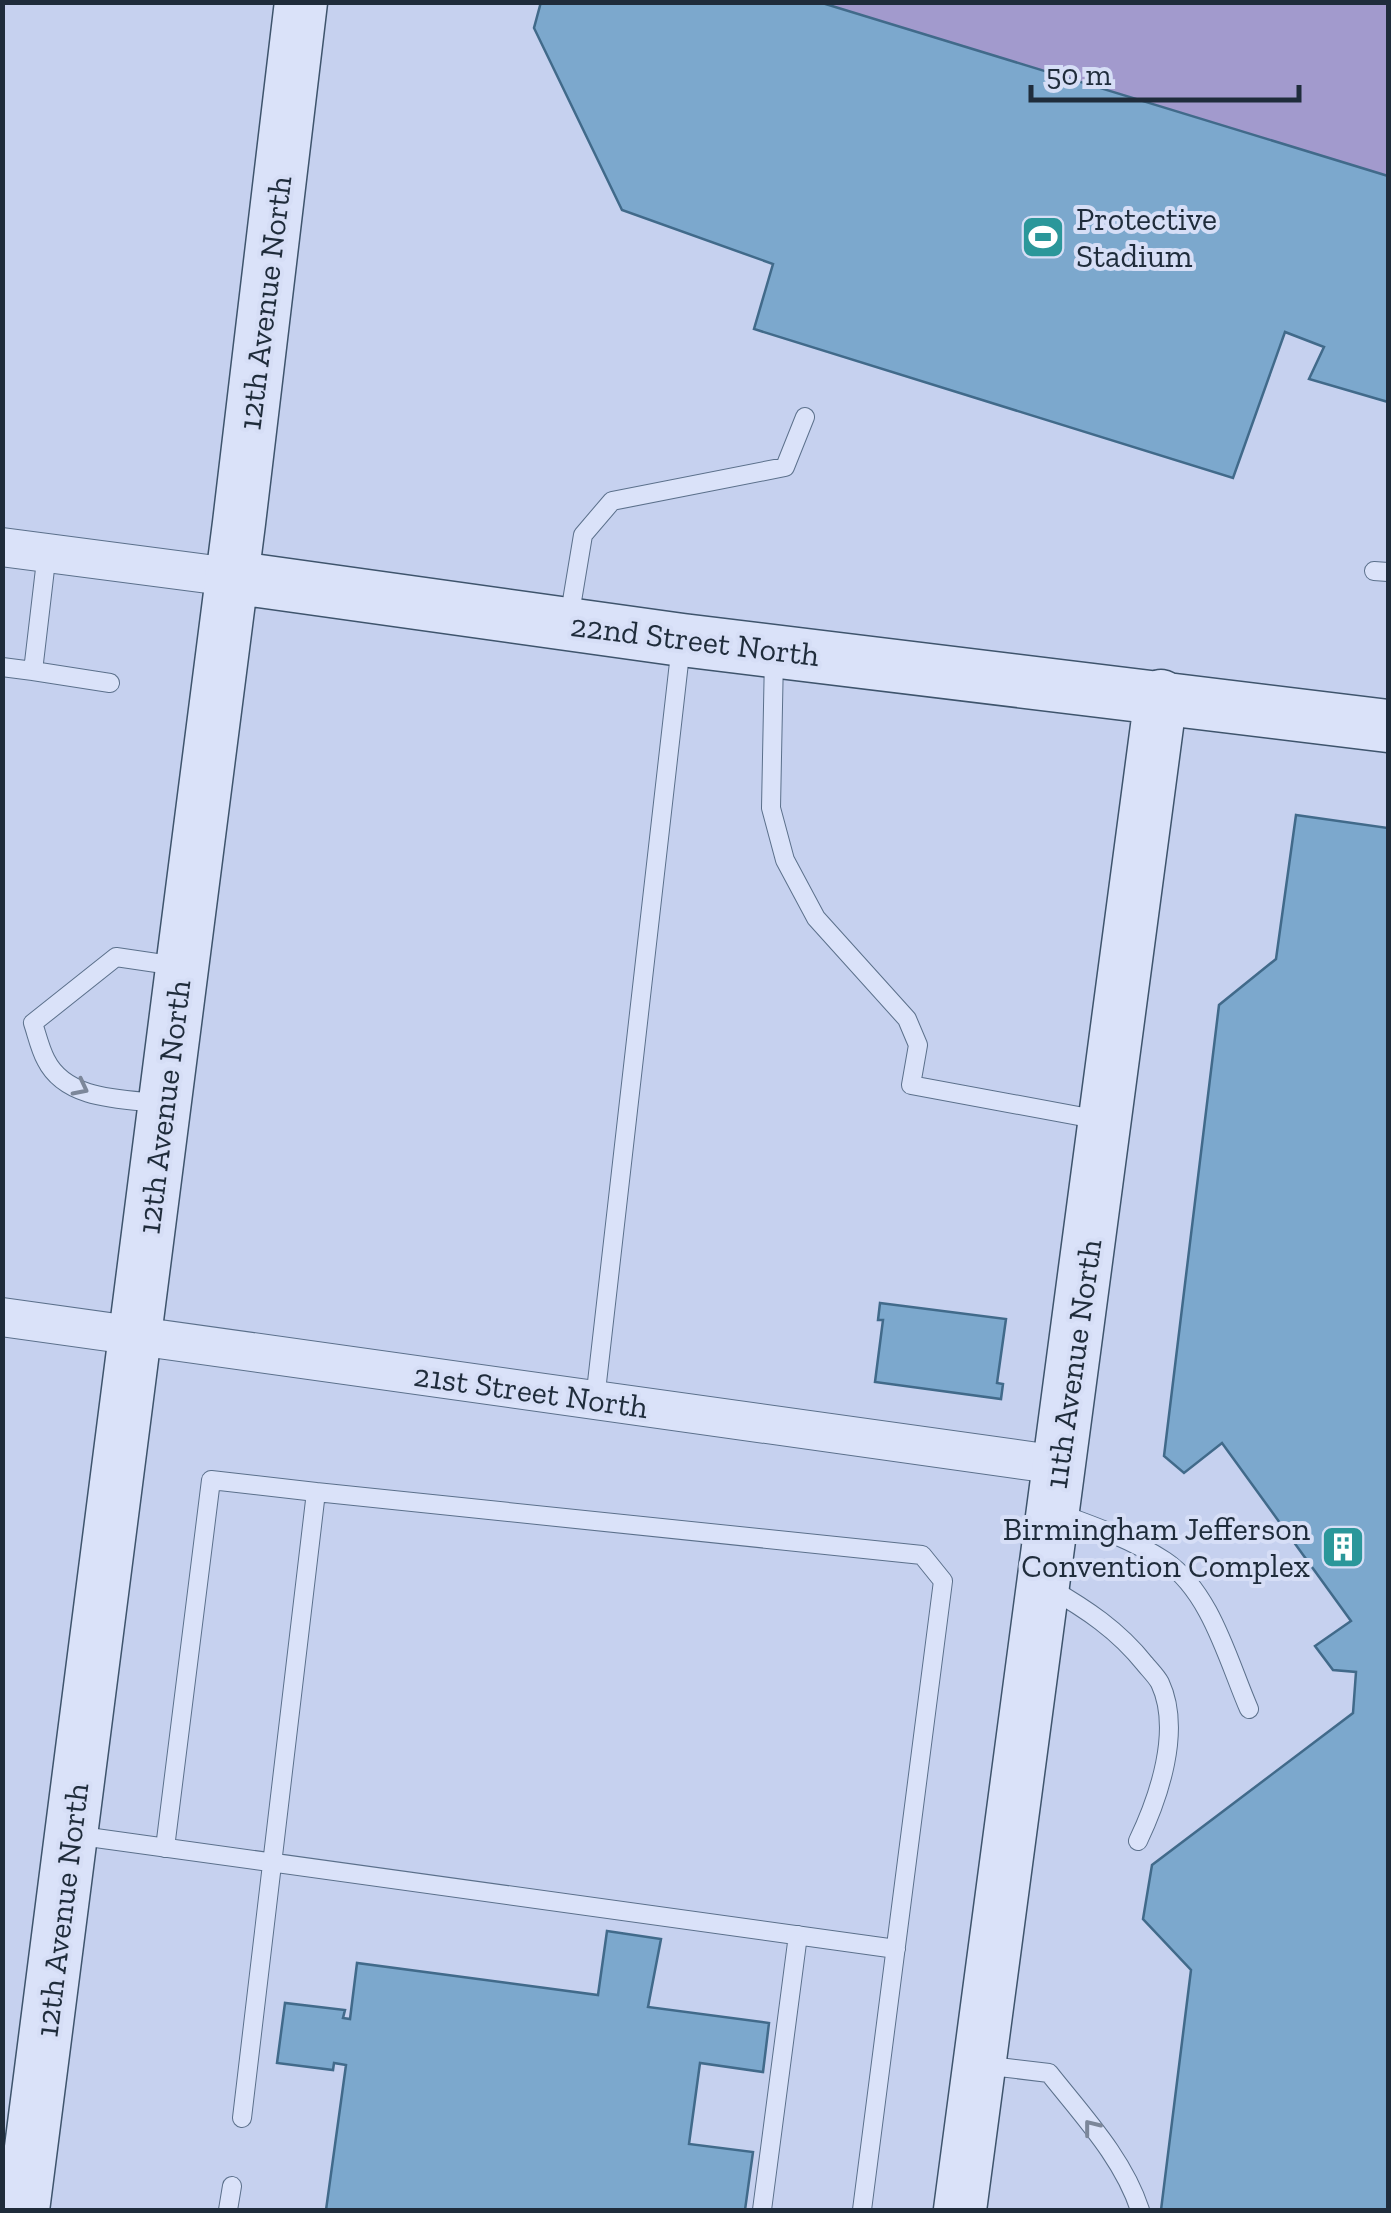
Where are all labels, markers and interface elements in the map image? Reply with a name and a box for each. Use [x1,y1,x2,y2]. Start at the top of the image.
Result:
scale bar [1031,40,1298,102]
text: 50 m [1046,57,1111,93]
street label: 12th Avenue North [231,174,299,432]
place label: Protective Stadium [1076,200,1217,275]
sports icon: Protective Stadium [1020,214,1066,260]
street label: 22nd Street North [568,606,822,674]
street label: 12th Avenue North [130,978,198,1236]
one-way arrow [71,1076,89,1096]
street label: 11th Avenue North [1037,1237,1109,1491]
street label: 21st Street North [411,1356,651,1426]
place label: Birmingham Jefferson Convention Complex [1003,1510,1311,1585]
building icon: Birmingham Jefferson Convention Complex [1320,1524,1366,1570]
street label: 12th Avenue North [28,1781,96,2039]
one-way arrow [1086,2121,1103,2139]

